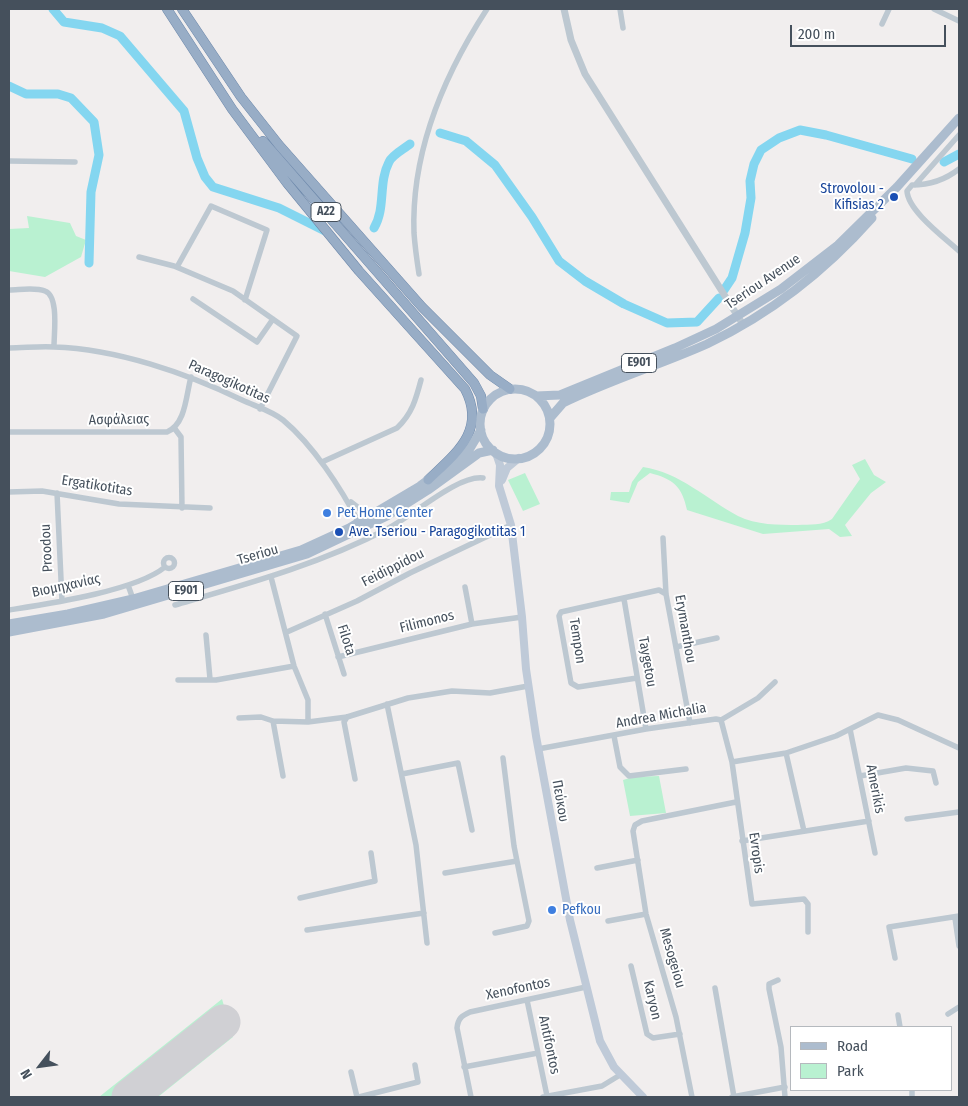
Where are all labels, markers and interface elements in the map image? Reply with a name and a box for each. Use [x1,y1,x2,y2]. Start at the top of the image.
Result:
scale bar [793,15,949,47]
text: 200 m [798,25,835,43]
place label: Strovolou - Kifisias 2 [820,181,884,213]
marker: Strovolou - Kifisias 2 [888,191,900,203]
road number: A22 [311,202,341,222]
street label: Tseriou Avenue [722,251,804,313]
road number: E901 [622,353,656,372]
street label: Paragogikotitas [186,357,272,407]
street label: Ασφάλειας [89,411,149,429]
street label: Ergatikotitas [60,472,134,500]
place label: Pet Home Center [337,505,433,521]
marker: Pet Home Center [321,507,333,519]
street label: Proodou [37,523,57,573]
place label: Ave. Tseriou - Paragogikotitas 1 [349,524,525,540]
marker: Ave. Tseriou - Paragogikotitas 1 [333,526,345,538]
street label: Tseriou [236,541,280,569]
street label: Feidippidou [359,545,427,591]
street label: Βιομηχανίας [30,571,102,601]
road number: E901 [168,582,204,600]
street label: Erymanthou [671,593,699,665]
street label: Filimonos [398,607,456,637]
street label: Tempon [565,617,589,665]
street label: Filota [333,622,359,658]
street label: Taygetou [634,635,660,689]
street label: Andrea Michalia [615,700,707,732]
street label: Amerikis [862,763,888,815]
street label: Πεύκου [548,779,572,823]
street label: Evropis [745,831,767,875]
place label: Pefkou [562,902,601,918]
marker: Pefkou [546,904,558,916]
street label: Mesogeiou [655,926,689,990]
street label: Xenofontos [485,974,551,1004]
street label: Karyon [639,979,665,1021]
street label: Antifontos [535,1014,563,1076]
legend [790,1026,953,1091]
text: Road [837,1037,868,1055]
north arrow [15,1041,65,1091]
text: Park [837,1062,864,1080]
text: N [17,1066,36,1082]

